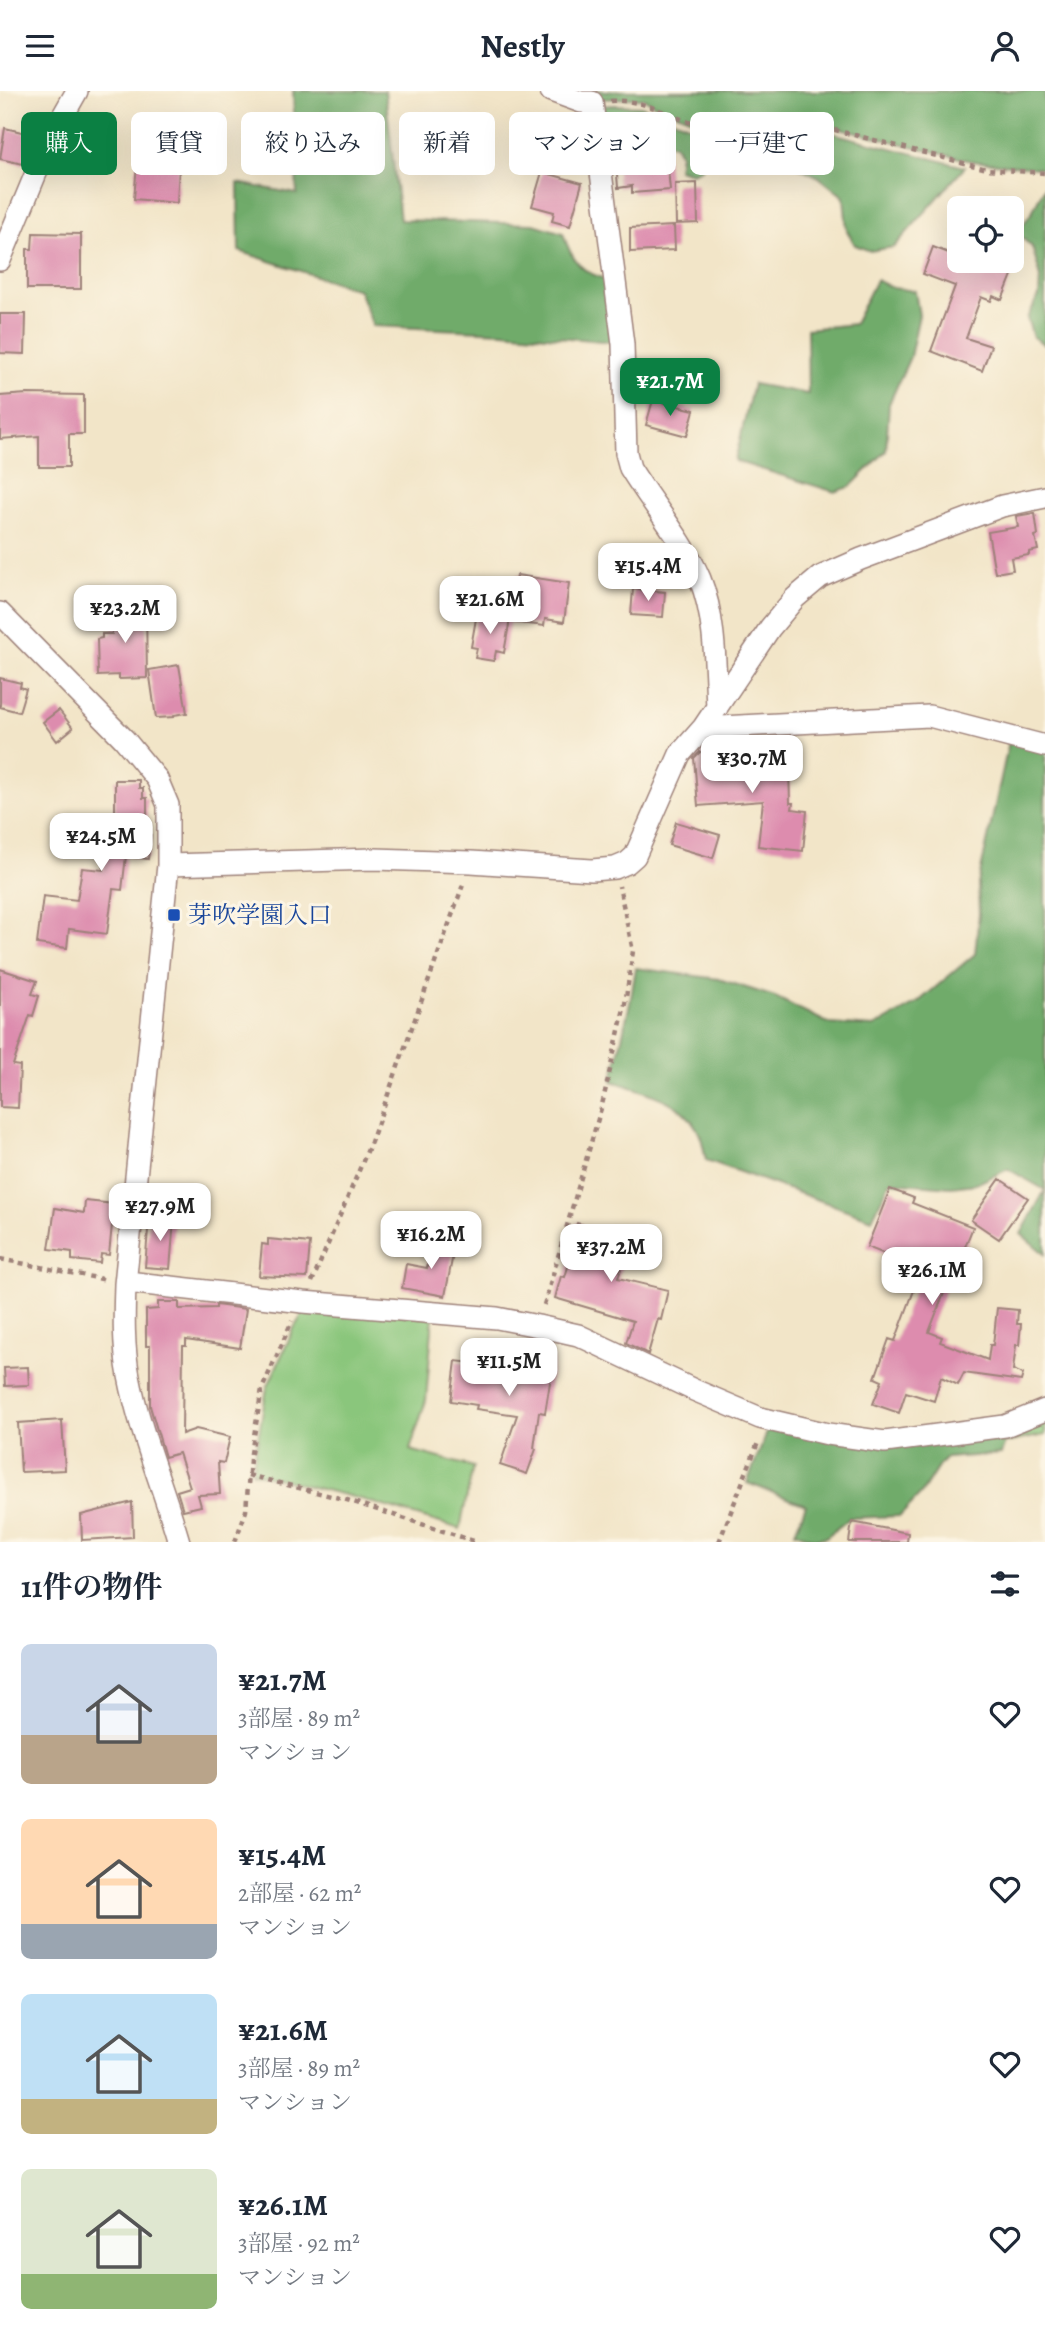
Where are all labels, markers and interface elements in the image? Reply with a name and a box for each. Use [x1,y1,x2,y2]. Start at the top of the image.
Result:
text: Nestly [480,24,565,68]
icon: menu [21,27,59,65]
icon: person [986,27,1024,65]
chip: 購入 [21,112,117,175]
chip: 賃貸 [131,112,227,175]
chip: 絞り込み [241,112,385,175]
chip: 新着 [399,112,495,175]
chip: マンション [509,112,676,175]
chip: 一戸建て [690,112,834,175]
map controls [947,196,1024,273]
button: locate [947,196,1024,273]
pin: ¥21.7M [613,359,727,418]
text: ¥21.7M [636,365,704,396]
pin: ¥15.4M [591,543,705,603]
text: ¥15.4M [614,550,682,581]
pin: ¥21.6M [433,577,547,636]
text: ¥21.6M [456,583,524,614]
pin: ¥23.2M [68,585,182,645]
text: ¥23.2M [90,592,160,623]
pin: ¥30.7M [695,735,809,795]
text: ¥30.7M [717,742,787,773]
pin: ¥24.5M [44,813,158,873]
text: ¥24.5M [66,820,136,851]
place label: 芽吹学園入口 [188,899,332,931]
marker: 芽吹学園入口 [166,907,182,923]
pin: ¥27.9M [103,1183,217,1243]
text: ¥27.9M [125,1190,195,1221]
pin: ¥16.2M [374,1211,488,1271]
text: ¥16.2M [397,1218,465,1249]
pin: ¥37.2M [554,1225,668,1284]
text: ¥37.2M [576,1231,646,1262]
pin: ¥26.1M [875,1247,989,1307]
text: ¥26.1M [898,1254,966,1285]
pin: ¥11.5M [452,1339,566,1398]
text: ¥11.5M [476,1345,542,1376]
icon: filters [986,1565,1024,1603]
text: 11件の物件 [21,1567,162,1607]
text: ¥21.7M [238,1660,327,1700]
icon: home [77,1672,161,1756]
icon: heart [986,1695,1024,1733]
text: 3部屋 · 89 m² [238,1703,360,1734]
text: マンション [238,1737,352,1768]
text: ¥15.4M [238,1835,326,1875]
icon: home [77,1847,161,1931]
icon: heart [986,1870,1024,1908]
text: 2部屋 · 62 m² [238,1878,361,1909]
text: マンション [238,1912,352,1943]
text: ¥21.6M [238,2010,328,2050]
icon: home [77,2022,161,2106]
icon: heart [986,2045,1024,2083]
text: 3部屋 · 89 m² [238,2053,360,2084]
text: マンション [238,2087,352,2118]
text: ¥26.1M [238,2185,328,2225]
icon: home [77,2197,161,2281]
icon: heart [986,2220,1024,2258]
text: 3部屋 · 92 m² [238,2228,360,2259]
text: マンション [238,2262,352,2293]

